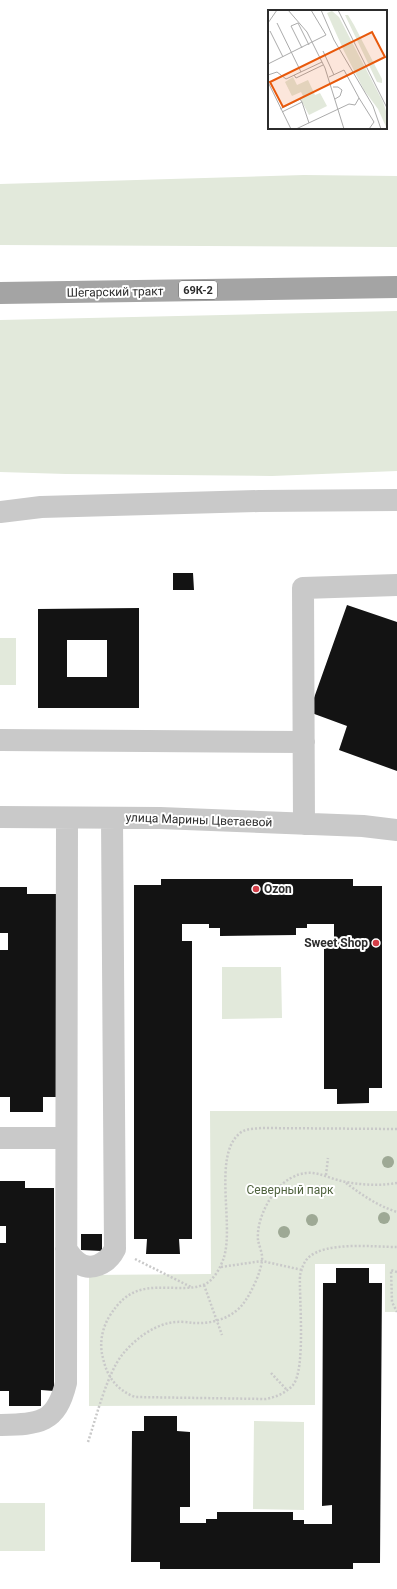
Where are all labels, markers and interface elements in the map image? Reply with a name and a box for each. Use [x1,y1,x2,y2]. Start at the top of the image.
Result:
inset map [268,10,387,129]
road number: 69К-2 [179,281,217,299]
street label: Шегарский тракт [66,284,164,300]
street label: улица Марины Цветаевой [125,810,273,830]
place label: Ozon [264,882,292,896]
marker: Ozon [251,884,261,894]
place label: Sweet Shop [304,936,368,950]
marker: Sweet Shop [371,938,381,948]
park label: Северный парк [247,1183,334,1197]

